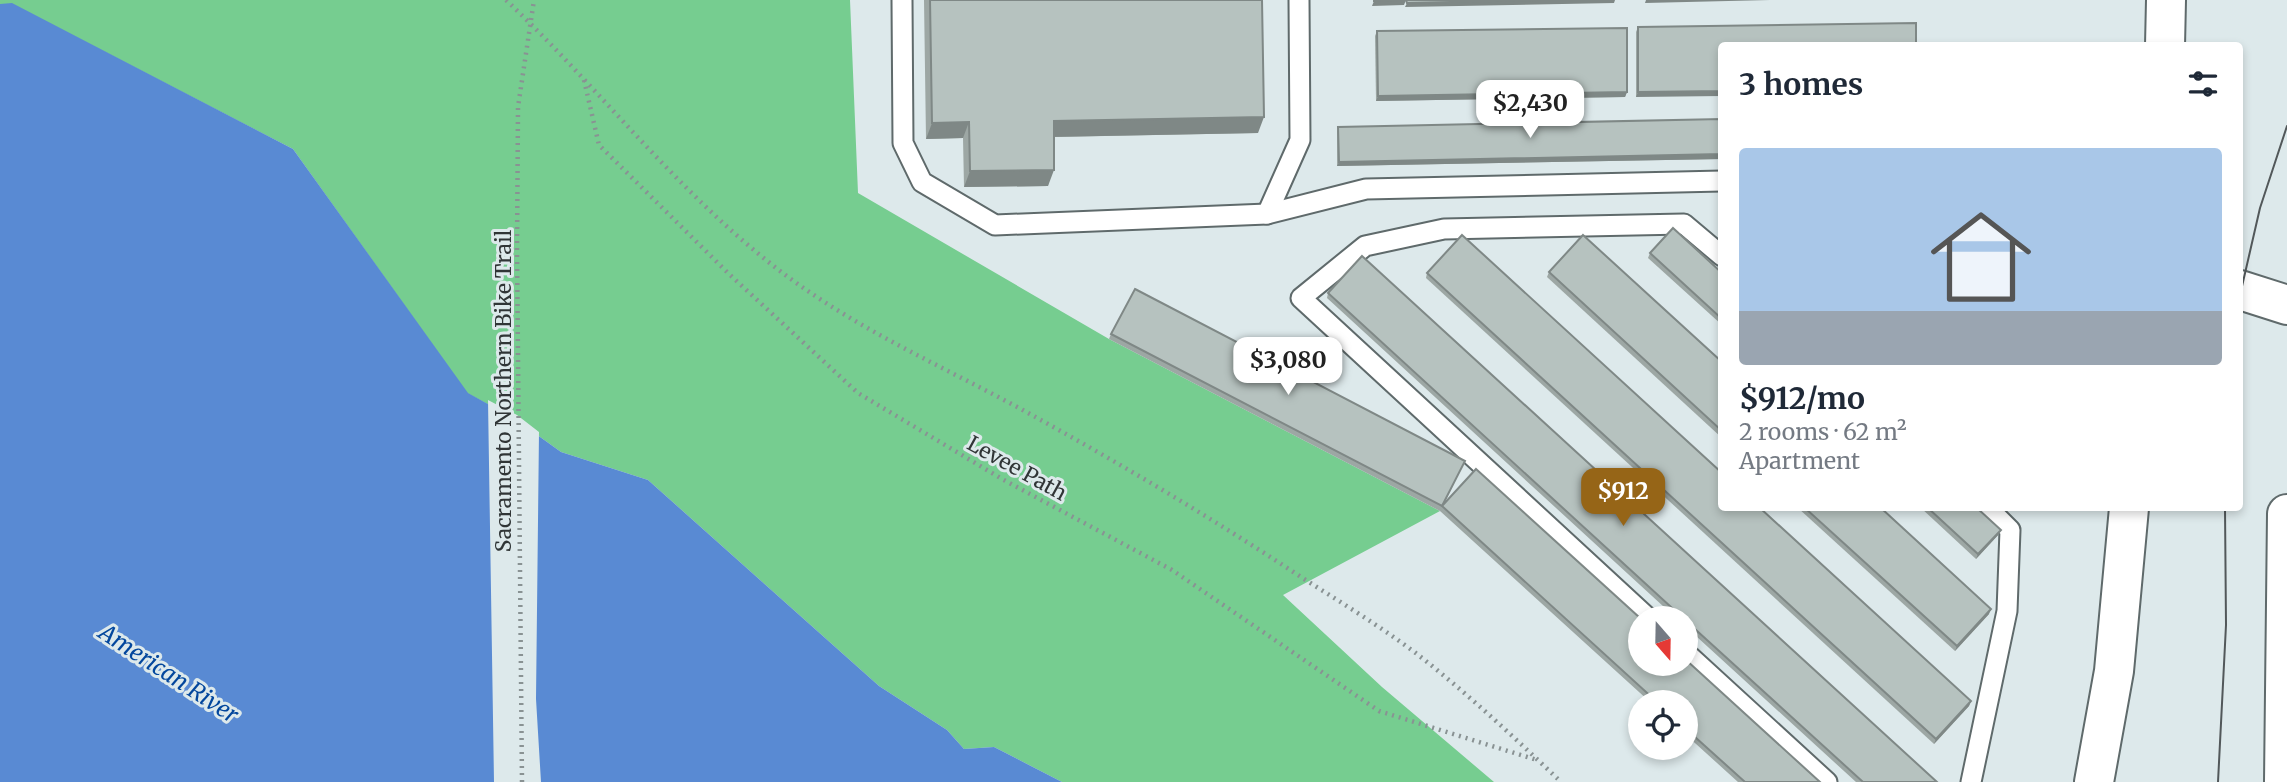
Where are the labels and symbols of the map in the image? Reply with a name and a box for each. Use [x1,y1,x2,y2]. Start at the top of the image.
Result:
pin: $2,430 [1473,80,1587,140]
street label: Sacramento Northern Bike Trail [490,229,517,552]
pin: $3,080 [1231,338,1345,397]
street label: Levee Path [962,430,1072,506]
pin: $912 [1582,468,1664,528]
north arrow [1628,606,1698,676]
water label: American River [92,616,245,729]

